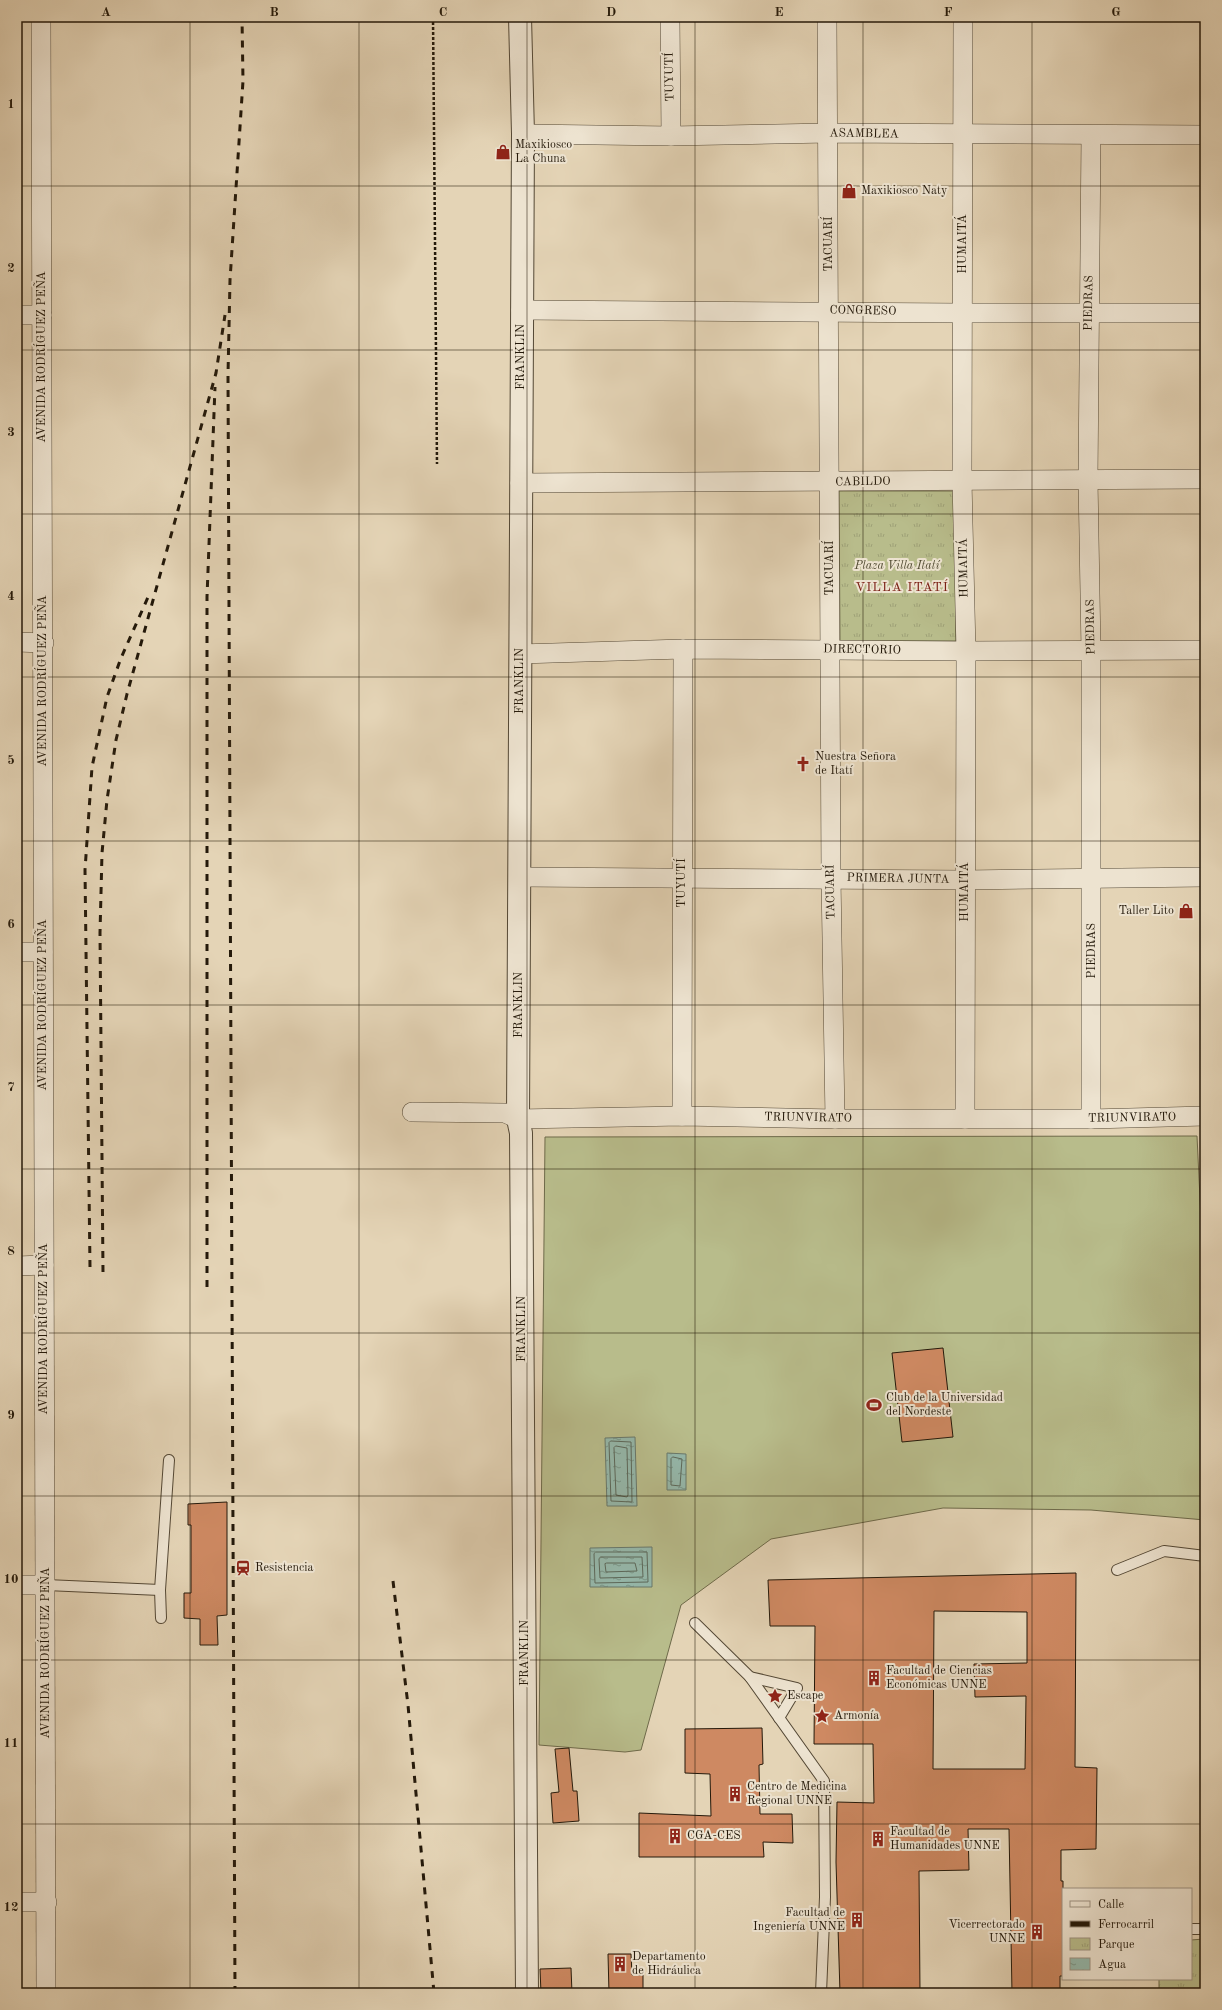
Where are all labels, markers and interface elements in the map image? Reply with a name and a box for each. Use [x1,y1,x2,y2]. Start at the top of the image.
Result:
text: A [101,6,111,19]
text: B [269,6,279,19]
text: C [439,6,447,19]
text: D [606,6,616,19]
text: E [775,6,784,19]
text: F [944,6,953,19]
text: G [1111,6,1121,19]
street label: TUYUTÍ [661,52,676,102]
text: 1 [7,98,15,111]
street label: ASAMBLEA [829,127,899,141]
place label: Maxikiosco La Chuna [515,139,572,165]
shop icon: Maxikiosco La Chuna [494,143,512,161]
shop icon: Maxikiosco Naty [840,182,858,200]
place label: Maxikiosco Naty [861,185,948,197]
street label: HUMAITÁ [954,214,969,274]
street label: TACUARÍ [820,216,835,271]
text: 2 [7,262,15,275]
street label: AVENIDA RODRÍGUEZ PEÑA [33,271,48,443]
street label: PIEDRAS [1083,275,1095,331]
street label: CONGRESO [829,304,897,318]
street label: FRANKLIN [515,324,527,390]
text: 3 [7,426,15,439]
street label: CABILDO [835,476,891,488]
street label: HUMAITÁ [954,538,971,598]
street label: TACUARÍ [821,540,836,595]
park label: Plaza Villa Itatí [853,560,941,572]
district label: VILLA ITATÍ [855,579,949,594]
text: 4 [7,590,15,603]
street label: AVENIDA RODRÍGUEZ PEÑA [34,595,49,767]
street label: PIEDRAS [1085,599,1097,655]
street label: DIRECTORIO [823,643,901,657]
street label: FRANKLIN [514,648,526,714]
place label: Nuestra Señora de Itatí [815,751,896,777]
text: 5 [7,754,15,767]
church icon: Nuestra Señora de Itatí [794,755,812,773]
street label: TUYUTÍ [673,858,688,908]
street label: HUMAITÁ [956,862,971,922]
street label: TACUARÍ [822,864,837,920]
street label: PRIMERA JUNTA [847,872,949,886]
shop icon: Taller Lito [1177,902,1195,920]
place label: Taller Lito [1118,905,1174,917]
text: 6 [7,918,15,931]
street label: AVENIDA RODRÍGUEZ PEÑA [34,919,49,1091]
street label: PIEDRAS [1086,923,1098,979]
street label: FRANKLIN [513,972,525,1038]
text: 7 [7,1081,15,1094]
street label: TRIUNVIRATO [764,1111,852,1125]
street label: TRIUNVIRATO [1088,1111,1176,1125]
street label: AVENIDA RODRÍGUEZ PEÑA [35,1243,50,1415]
text: 8 [7,1245,15,1258]
street label: FRANKLIN [516,1296,528,1362]
place label: Club de la Universidad del Nordeste [886,1392,1003,1418]
sports icon: Club de la Universidad del Nordeste [865,1396,883,1414]
text: 9 [7,1409,15,1422]
station icon: Resistencia [234,1559,252,1577]
place label: Resistencia [255,1562,313,1574]
street label: AVENIDA RODRÍGUEZ PEÑA [37,1567,52,1739]
text: 10 [3,1573,19,1586]
street label: FRANKLIN [519,1620,531,1686]
place label: Facultad de Ciencias Económicas UNNE [886,1665,992,1691]
building icon: Facultad de Ciencias Económicas UNNE [865,1669,883,1687]
place icon: Escape [766,1687,784,1705]
place label: Escape [787,1690,824,1702]
place icon: Armonía [813,1707,831,1725]
place label: Armonía [834,1710,879,1722]
text: 11 [3,1737,19,1750]
place label: Centro de Medicina Regional UNNE [747,1781,847,1807]
building icon: Centro de Medicina Regional UNNE [726,1785,744,1803]
place label: Facultad de Humanidades UNNE [890,1826,1000,1852]
building icon: CGA-CES [666,1827,684,1845]
place label: CGA-CES [687,1830,741,1842]
building icon: Facultad de Humanidades UNNE [869,1830,887,1848]
legend [1062,1888,1192,1980]
text: Calle [1098,1899,1124,1911]
text: 12 [3,1901,19,1914]
place label: Facultad de Ingeniería UNNE [753,1907,845,1933]
building icon: Facultad de Ingeniería UNNE [848,1911,866,1929]
place label: Vicerrectorado UNNE [948,1919,1025,1945]
text: Ferrocarril [1098,1919,1154,1931]
building icon: Vicerrectorado UNNE [1028,1923,1046,1941]
text: Parque [1098,1939,1135,1951]
place label: Departamento de Hidráulica [632,1951,706,1977]
building icon: Departamento de Hidráulica [611,1955,629,1973]
text: Agua [1098,1959,1126,1971]

